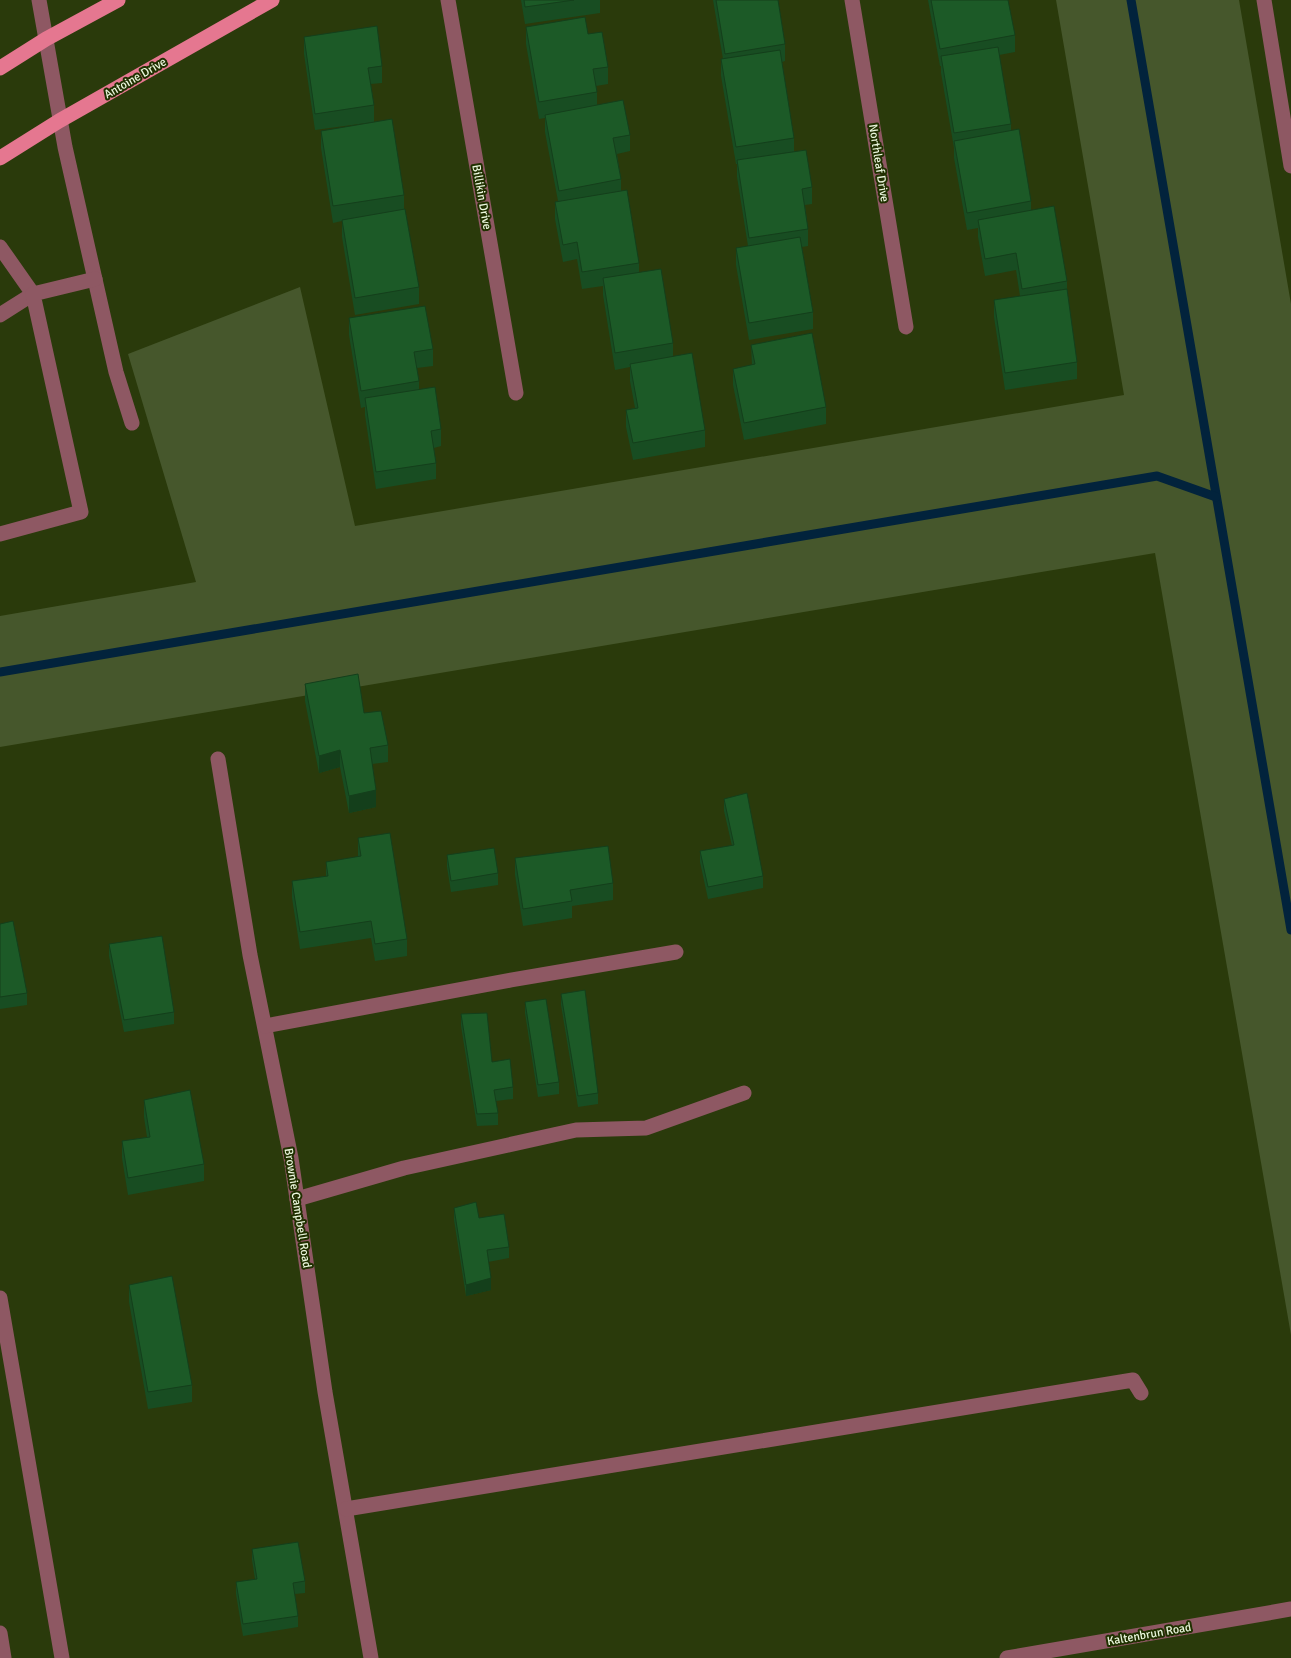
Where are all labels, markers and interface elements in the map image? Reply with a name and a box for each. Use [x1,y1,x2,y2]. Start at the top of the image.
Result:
street label: Antoine Drive [101,55,169,102]
street label: Northleaf Drive [865,123,892,203]
street label: Billikin Drive [468,163,495,231]
street label: Brownie Campbell Road [281,1147,314,1269]
street label: Kaltenbrun Road [1106,1620,1192,1649]

